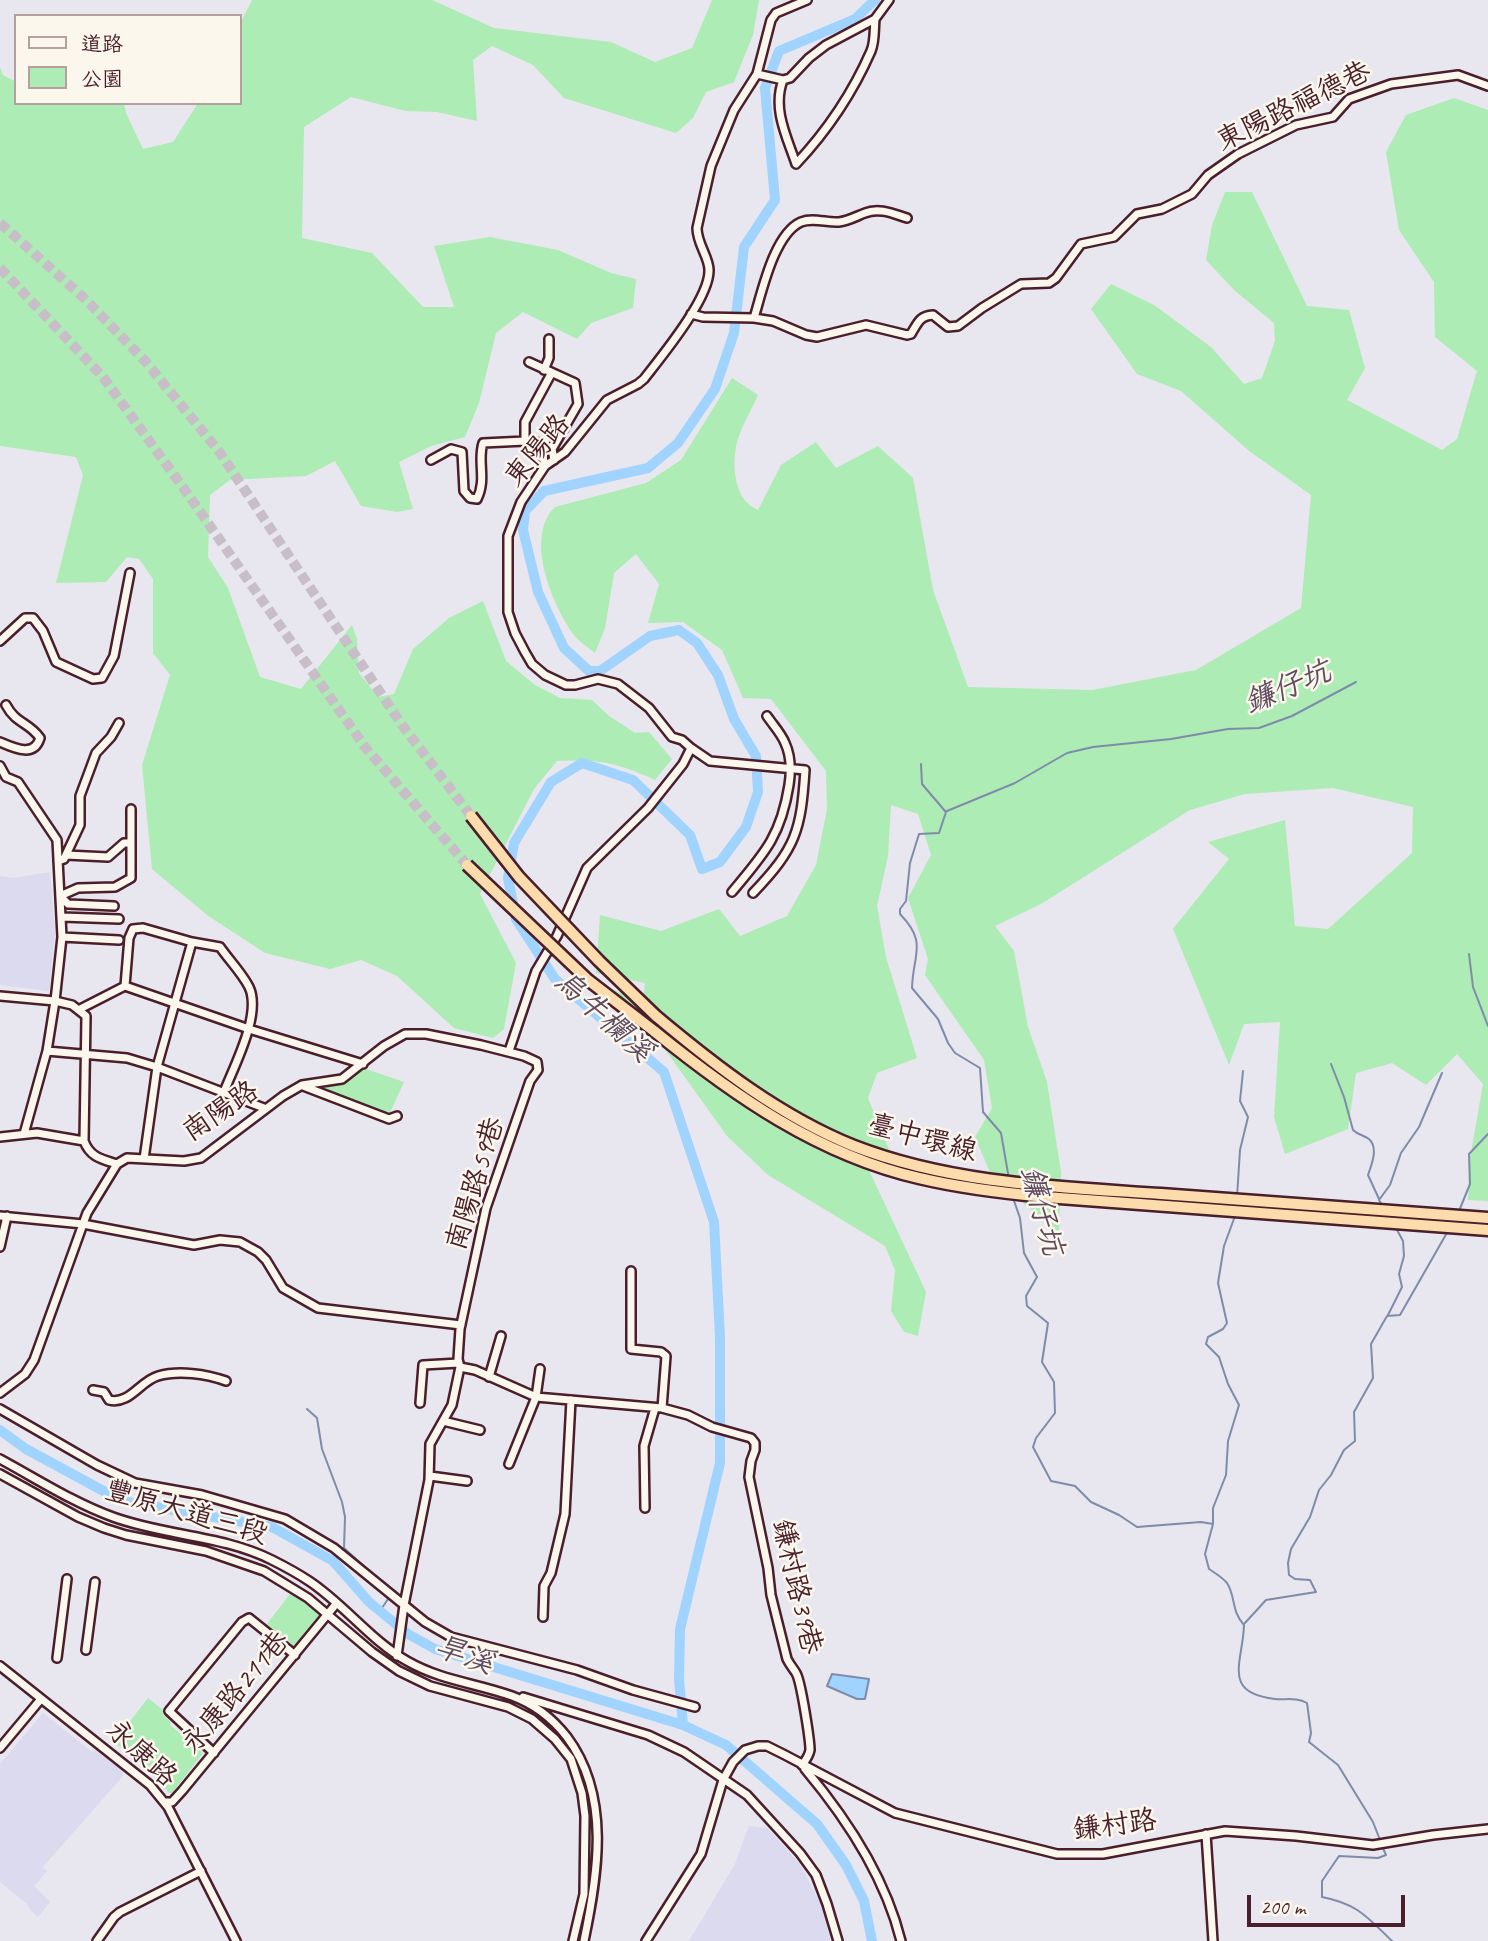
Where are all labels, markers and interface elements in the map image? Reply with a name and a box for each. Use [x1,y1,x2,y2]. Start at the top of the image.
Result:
legend [14,14,242,105]
text: 道路 [81,31,123,57]
street label: 東陽路福德巷 [1211,55,1377,159]
text: 公園 [81,66,123,92]
street label: 東陽路 [498,408,578,494]
water label: 鐮仔坑 [1240,654,1336,722]
water label: 烏牛欄溪 [546,963,660,1071]
street label: 南陽路 [177,1075,265,1149]
street label: 臺中環線 [864,1108,980,1170]
street label: 南陽路59巷 [440,1113,512,1255]
water label: 鐮仔坑 [1012,1163,1070,1259]
street label: 豐原大道三段 [101,1474,271,1552]
street label: 鎌村路39巷 [764,1516,828,1658]
street label: 永康路211巷 [175,1625,297,1761]
water label: 旱溪 [430,1629,498,1683]
street label: 永康路 [99,1713,183,1795]
street label: 鎌村路 [1071,1804,1159,1848]
scale bar [1250,1882,1408,1926]
text: 200 m [1260,1894,1305,1920]

